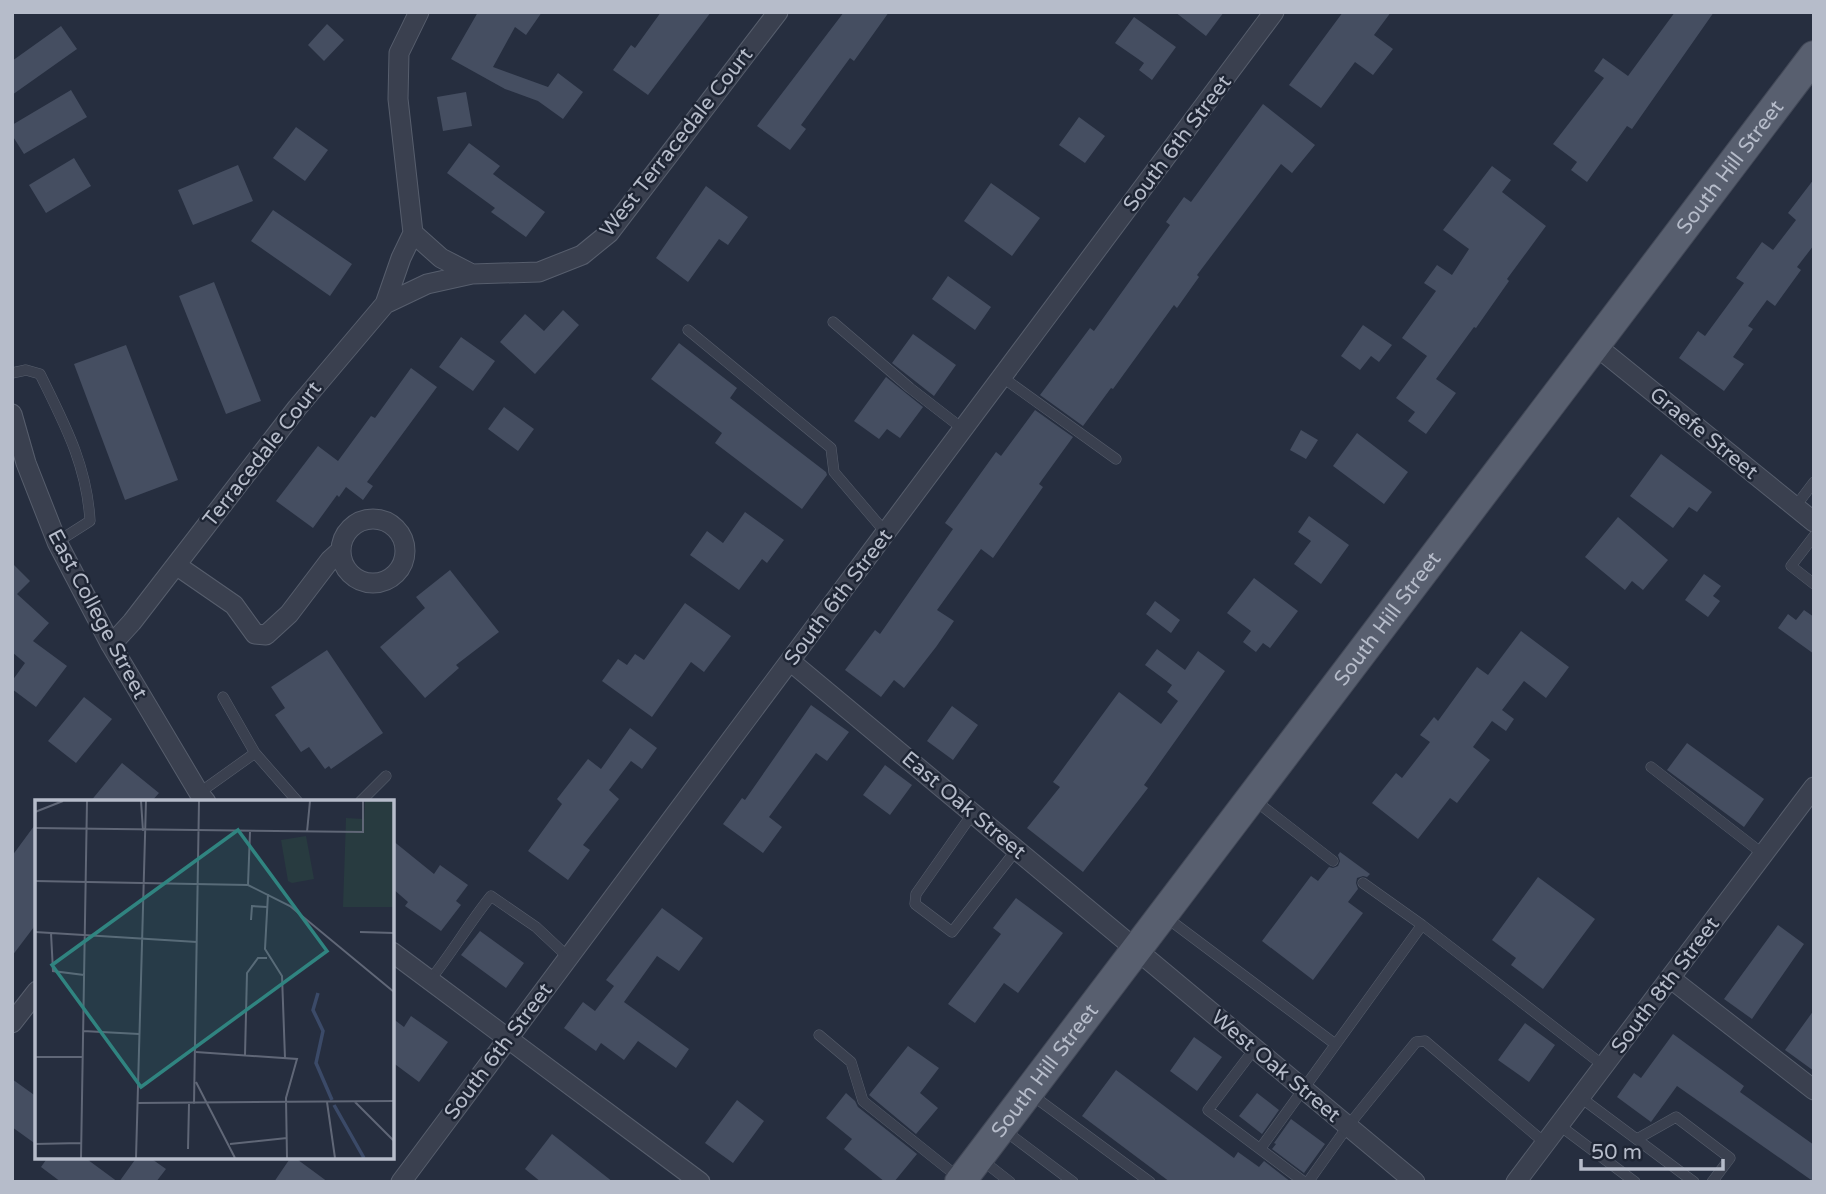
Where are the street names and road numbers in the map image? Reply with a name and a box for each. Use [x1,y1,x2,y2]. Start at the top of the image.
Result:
street label: West Terracedale Court [595,43,758,242]
street label: South 6th Street [1118,70,1237,216]
street label: South Hill Street [1671,95,1789,239]
street label: Terracedale Court [198,377,327,532]
street label: Graefe Street [1644,382,1763,485]
street label: South 6th Street [779,524,898,670]
street label: East College Street [42,525,153,703]
street label: South Hill Street [1329,547,1446,691]
street label: East Oak Street [897,746,1031,864]
street label: South 8th Street [1606,912,1725,1058]
street label: South 6th Street [439,978,558,1124]
street label: South Hill Street [986,999,1104,1143]
street label: West Oak Street [1206,1005,1345,1128]

